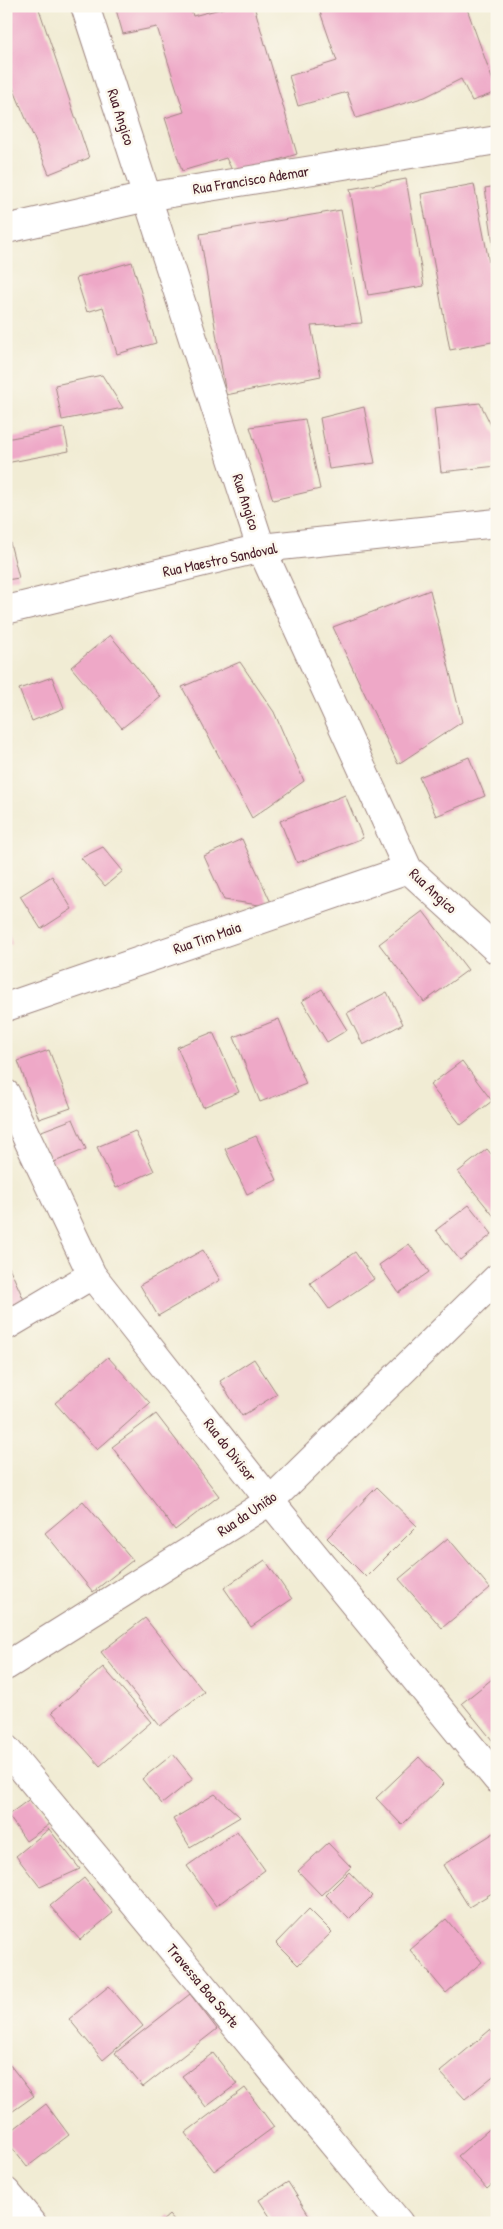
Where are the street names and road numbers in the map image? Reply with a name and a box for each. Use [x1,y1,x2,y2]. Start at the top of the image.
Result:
street label: Rua Angico [103,86,140,148]
street label: Rua Francisco Ademar [191,160,311,199]
street label: Rua Angico [228,471,265,533]
street label: Rua Maestro Sandoval [161,537,279,582]
street label: Rua Angico [405,863,462,918]
street label: Rua Tim Maia [170,916,244,959]
street label: Rua do Divisor [199,1414,262,1486]
street label: Rua da União [213,1486,281,1541]
street label: Travessa Boa Sorte [162,1939,245,2032]

